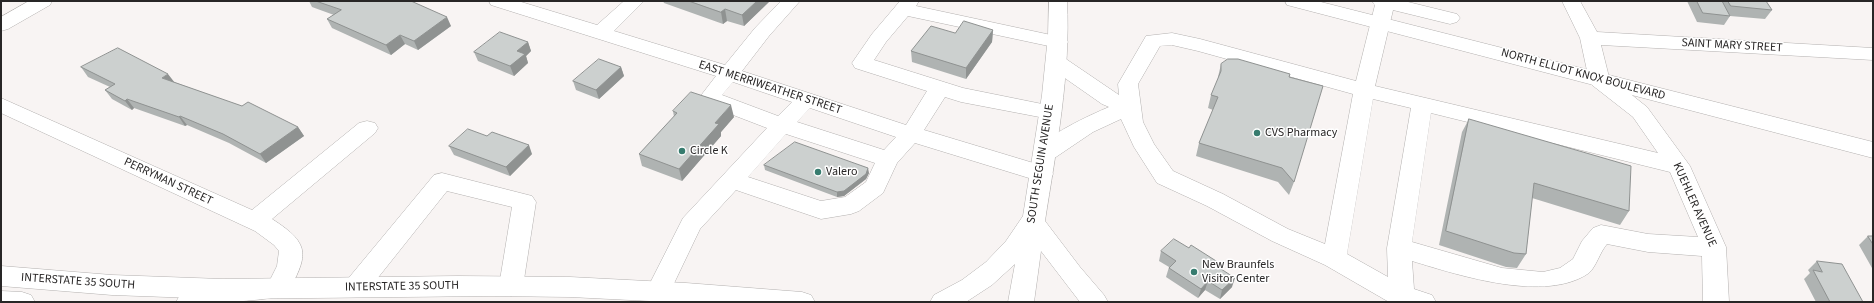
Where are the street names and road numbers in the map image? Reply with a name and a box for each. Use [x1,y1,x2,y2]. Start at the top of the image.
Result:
street label: SAINT MARY STREET [1681,36,1783,56]
street label: NORTH ELLIOT KNOX BOULEVARD [1499,46,1667,104]
street label: EAST MERRIWEATHER STREET [697,58,843,118]
street label: SOUTH SEGUIN AVENUE [1024,103,1058,225]
street label: PERRYMAN STREET [121,155,215,209]
street label: KUEHLER AVENUE [1669,161,1719,249]
street label: INTERSTATE 35 SOUTH [21,271,135,293]
street label: INTERSTATE 35 SOUTH [345,279,459,295]

